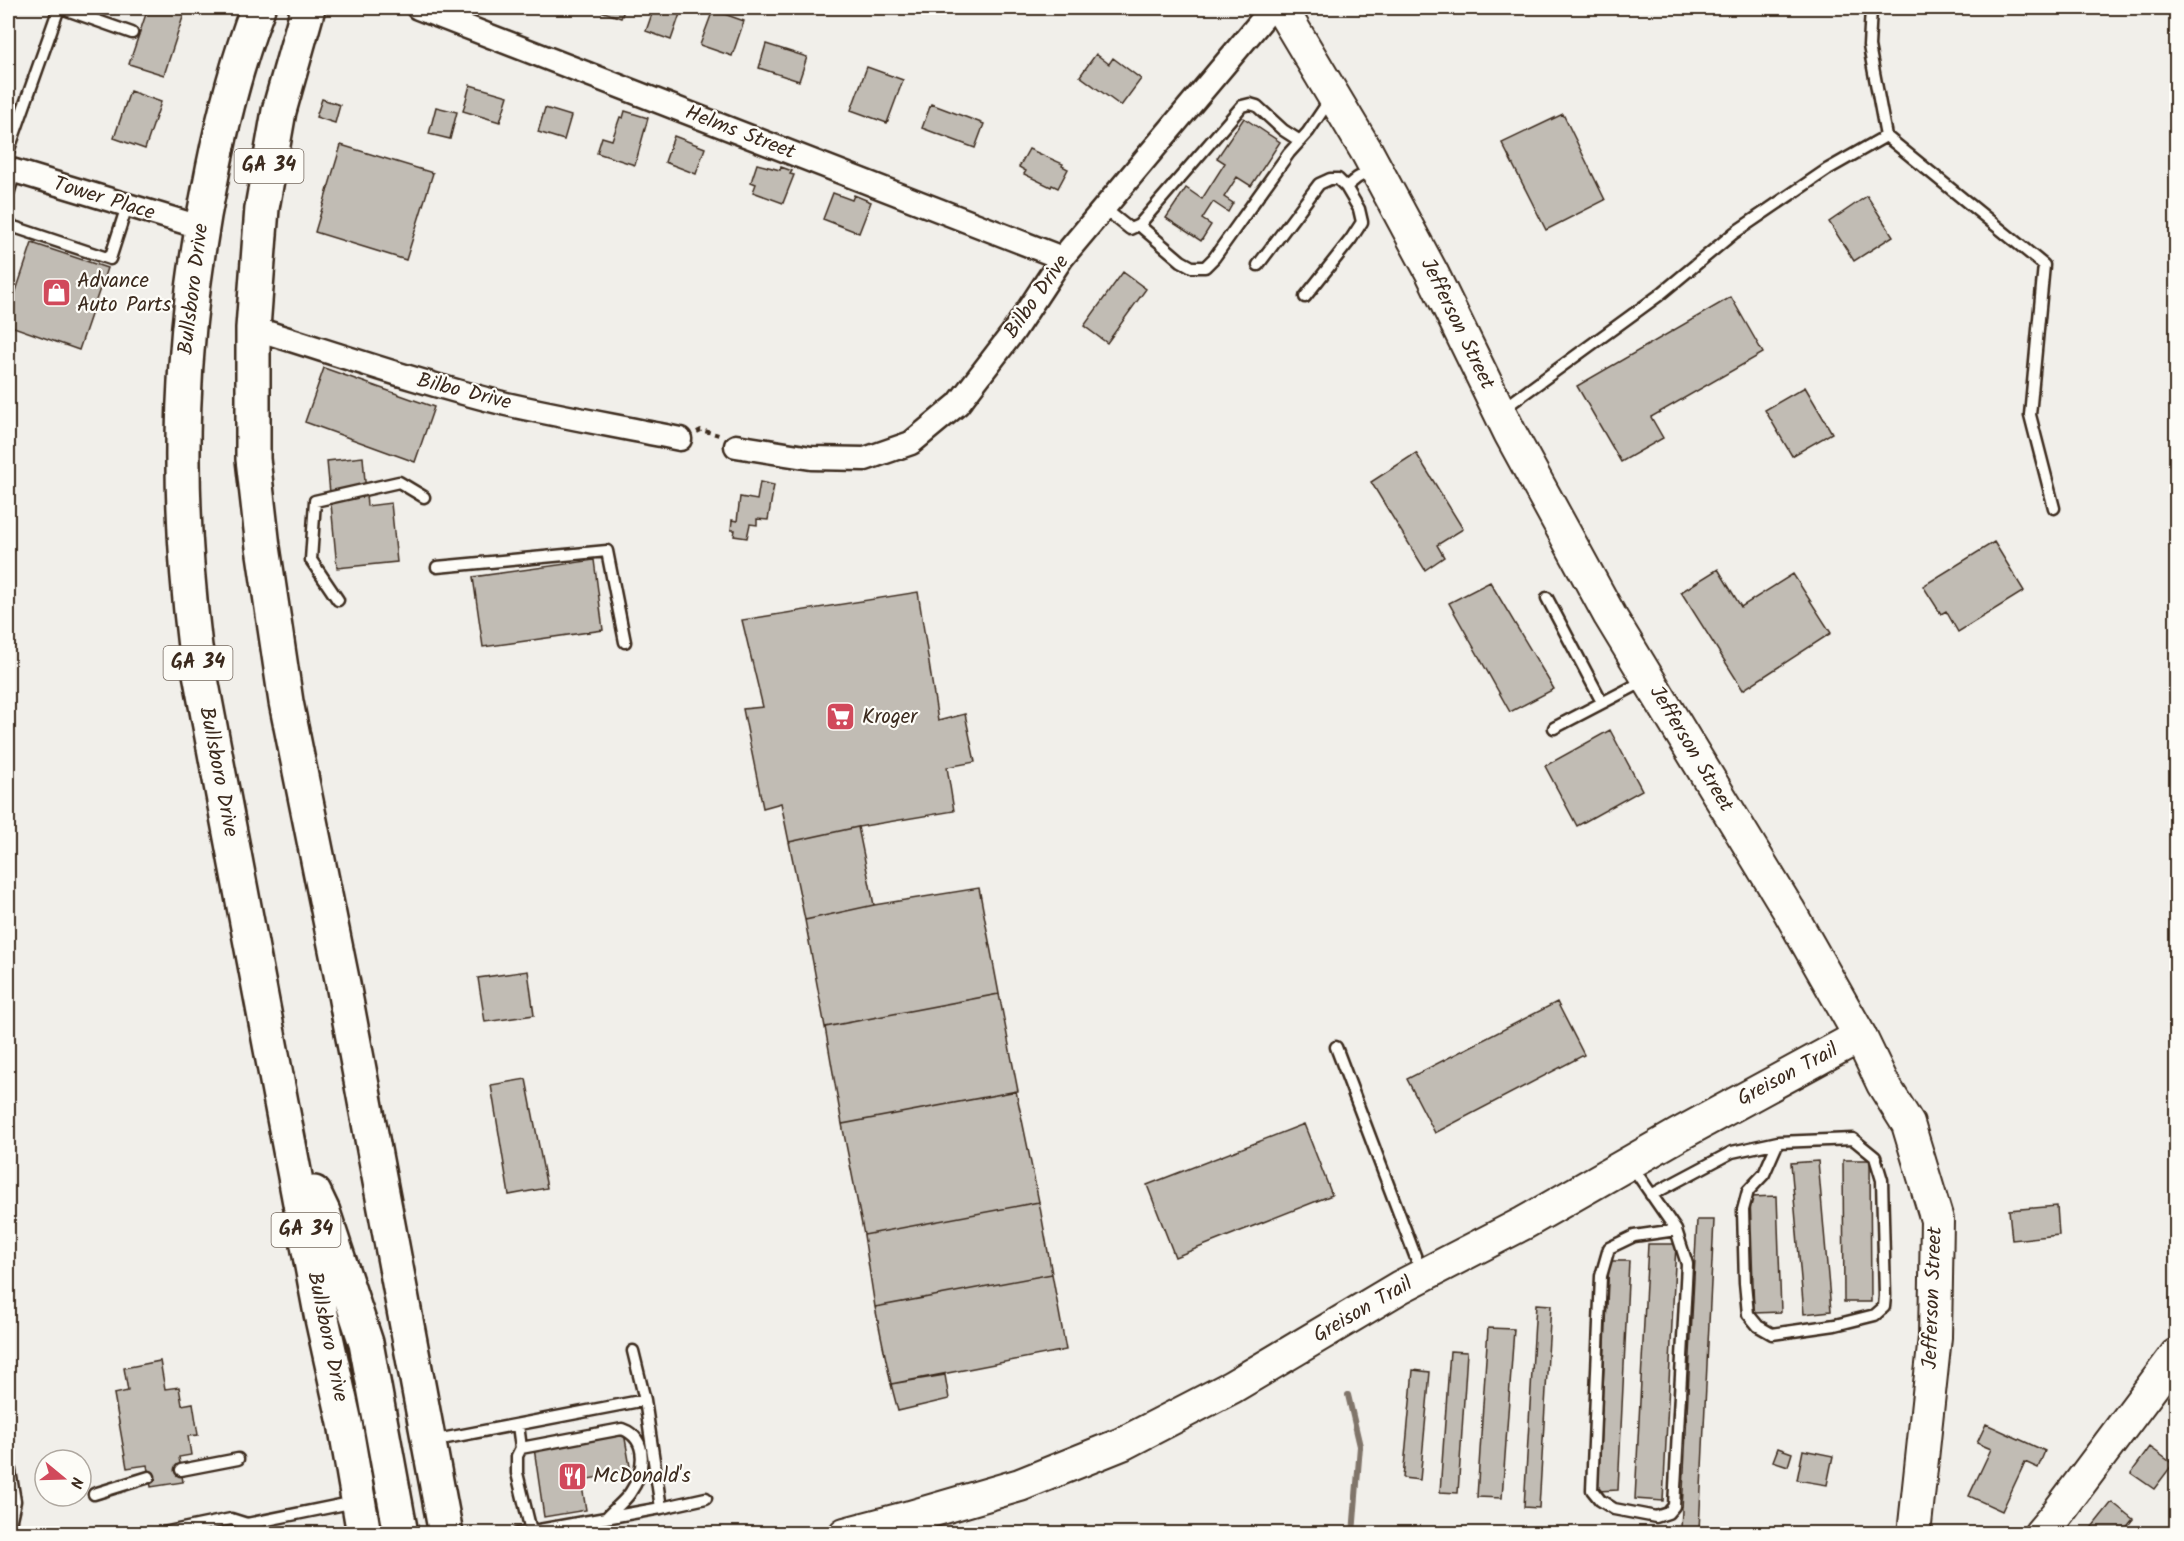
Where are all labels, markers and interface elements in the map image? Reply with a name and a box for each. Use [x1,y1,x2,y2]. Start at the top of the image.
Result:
street label: Helms Street [680,97,801,170]
road number: GA 34 [234,149,304,183]
street label: Tower Place [49,168,160,230]
street label: Bullsboro Drive [170,221,218,356]
street label: Bilbo Drive [996,248,1078,346]
street label: Jefferson Street [1411,253,1504,396]
place label: Advance Auto Parts [77,265,171,322]
shop icon: Advance Auto Parts [40,277,72,309]
street label: Bilbo Drive [413,364,515,420]
road number: GA 34 [164,646,232,680]
street label: Jefferson Street [1640,679,1742,819]
supermarket icon: Kroger [825,701,857,733]
place label: Kroger [862,701,918,734]
street label: Bullsboro Drive [189,704,247,840]
street label: Greison Trail [1731,1034,1845,1116]
road number: GA 34 [272,1213,340,1247]
street label: Jefferson Street [1914,1225,1952,1370]
street label: Greison Trail [1307,1268,1419,1352]
street label: Bullsboro Drive [297,1269,357,1405]
north arrow [33,1448,93,1508]
restaurant icon: McDonald's [556,1460,588,1492]
place label: McDonald's [593,1460,691,1493]
text: N [62,1474,89,1491]

